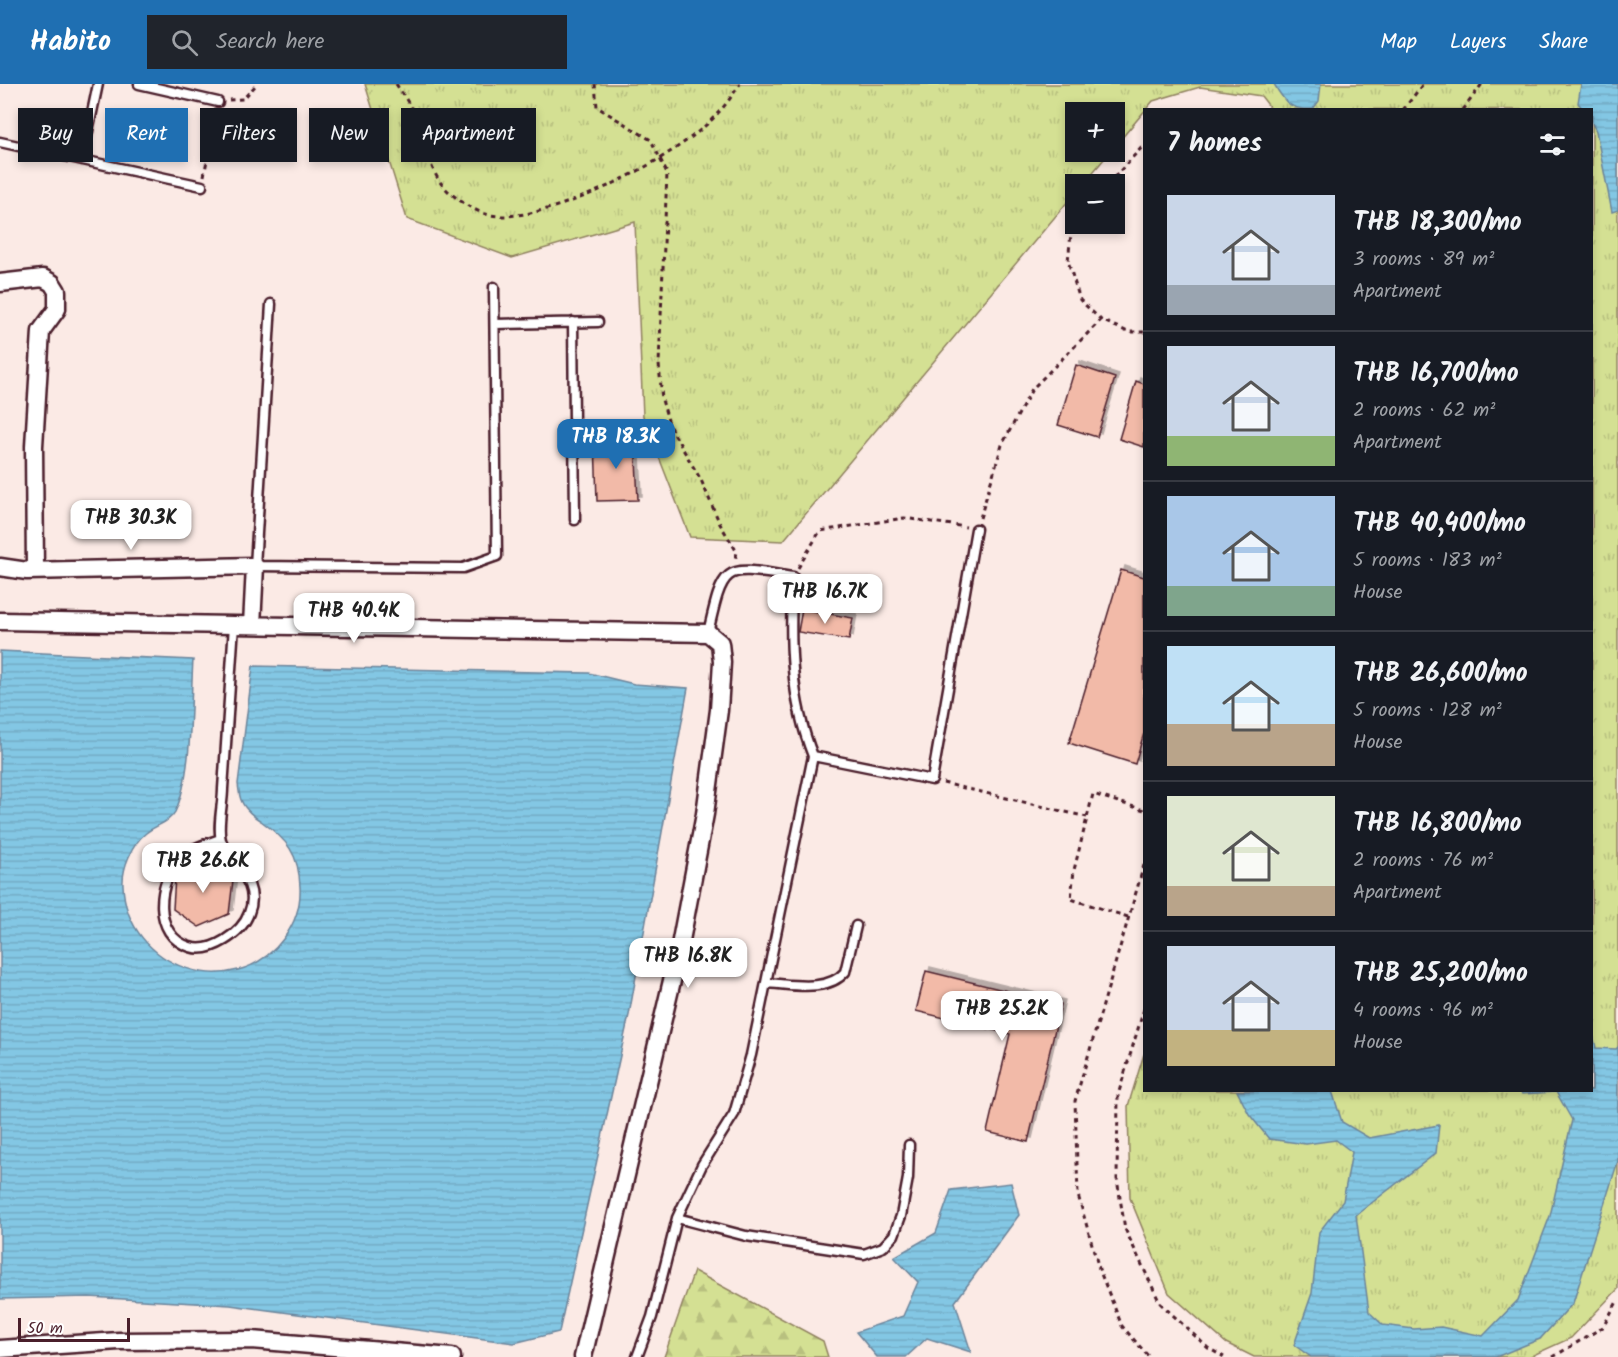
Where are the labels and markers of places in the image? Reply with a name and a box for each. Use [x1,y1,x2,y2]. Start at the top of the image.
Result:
pin: THB 18.3K [547,419,685,470]
pin: THB 30.3K [62,500,200,551]
pin: THB 16.7K [756,574,894,625]
pin: THB 40.4K [285,593,423,644]
pin: THB 26.6K [134,843,272,894]
pin: THB 16.8K [619,938,757,989]
pin: THB 25.2K [933,991,1071,1042]

